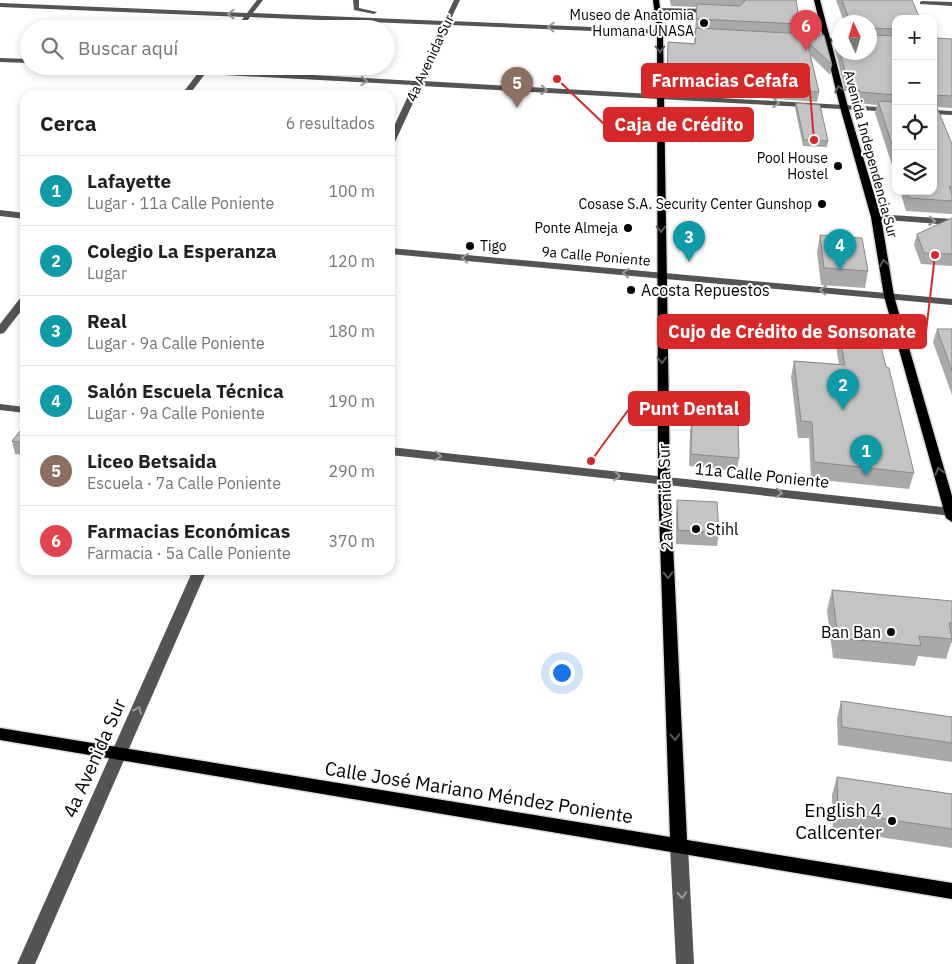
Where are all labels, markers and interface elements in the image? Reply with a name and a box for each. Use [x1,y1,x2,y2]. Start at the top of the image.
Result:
place label: Museo de Anatomia Humana UNASA [570,6,695,40]
one-way arrow [227,8,235,19]
pin: 6 [790,10,822,51]
street label: 4a Avenida Sur [402,12,458,104]
north arrow [832,15,877,60]
map controls [892,15,937,195]
button: + [892,15,937,60]
marker: Museo de Anatomia Humana UNASA [698,17,710,29]
search box [20,20,395,75]
one-way arrow [546,22,554,33]
icon: search [38,34,66,62]
text: Buscar aquí [78,36,178,60]
one-way arrow [655,45,665,53]
button: − [892,60,937,105]
callout: Farmacias Cefafa [642,64,809,97]
pin: 5 [501,67,533,108]
street label: Avenida Independencia Sur [840,68,902,240]
text: Farmacias Cefafa [652,69,799,92]
one-way arrow [361,75,369,86]
one-way arrow [540,85,548,96]
one-way arrow [834,85,845,93]
one-way arrow [772,98,780,109]
button: locate [892,105,937,150]
callout: Caja de Crédito [604,108,753,141]
text: Cerca [40,109,97,137]
text: 6 resultados [286,113,375,133]
text: Caja de Crédito [615,113,744,136]
place label: Pool House Hostel [757,149,828,183]
button: layers [892,150,937,195]
marker: Pool House Hostel [832,160,844,172]
text: Lafayette [87,169,171,193]
text: 1 [51,181,61,201]
text: 100 m [328,181,375,201]
text: Lugar · 11a Calle Poniente [87,193,274,213]
place label: Cosase S.A. Security Center Gunshop [579,195,812,213]
marker: Cosase S.A. Security Center Gunshop [816,198,828,210]
one-way arrow [928,215,936,226]
place label: Ponte Almeja [534,219,619,237]
pin: 3 [673,221,705,262]
marker: Ponte Almeja [622,222,634,234]
one-way arrow [656,225,666,233]
pin: 4 [824,229,856,270]
place label: Tigo [480,237,507,255]
text: Colegio La Esperanza [87,239,277,263]
marker: Tigo [464,240,476,252]
street label: 9a Calle Poniente [541,242,652,270]
text: 2 [51,251,61,271]
text: 120 m [328,251,375,271]
one-way arrow [460,252,468,263]
one-way arrow [879,259,889,267]
text: Lugar [87,263,127,283]
one-way arrow [622,268,630,279]
place label: Acosta Repuestos [641,280,770,300]
marker: Acosta Repuestos [625,284,637,296]
one-way arrow [819,285,827,296]
text: Real [87,309,127,333]
callout: Cujo de Crédito de Sonsonate [658,315,926,348]
text: Cujo de Crédito de Sonsonate [668,320,916,343]
text: 3 [51,321,61,341]
text: 180 m [328,321,375,341]
text: Lugar · 9a Calle Poniente [87,333,265,353]
one-way arrow [657,356,667,364]
pin: 2 [827,369,859,410]
text: Salón Escuela Técnica [87,379,284,403]
text: 4 [51,391,61,411]
text: 190 m [328,391,375,411]
callout: Punt Dental [629,392,749,425]
text: Punt Dental [639,397,740,420]
text: Lugar · 9a Calle Poniente [87,403,265,423]
pin: 1 [850,435,882,476]
street label: 2a Avenida Sur [653,443,677,551]
text: Liceo Betsaida [87,449,217,473]
one-way arrow [435,450,443,461]
street label: 11a Calle Poniente [694,458,830,492]
text: 5 [51,461,61,481]
text: 290 m [328,461,375,481]
one-way arrow [934,467,944,475]
one-way arrow [614,470,622,481]
text: Escuela · 7a Calle Poniente [87,473,281,493]
one-way arrow [775,487,783,498]
text: Farmacias Económicas [87,519,290,543]
place label: Stihl [706,519,738,539]
marker: Stihl [690,523,702,535]
text: 6 [51,531,61,551]
text: 370 m [328,531,375,551]
text: Farmacia · 5a Calle Poniente [87,543,291,563]
one-way arrow [663,572,673,579]
place label: Ban Ban [821,622,881,642]
marker: Ban Ban [885,626,897,638]
your location [549,660,575,686]
street label: 4a Avenida Sur [57,695,131,821]
one-way arrow [132,706,143,715]
one-way arrow [669,734,680,742]
street label: Calle José Mariano Méndez Poniente [323,756,635,828]
place label: English 4 Callcenter [795,798,882,844]
marker: English 4 Callcenter [886,815,898,827]
one-way arrow [676,891,687,899]

